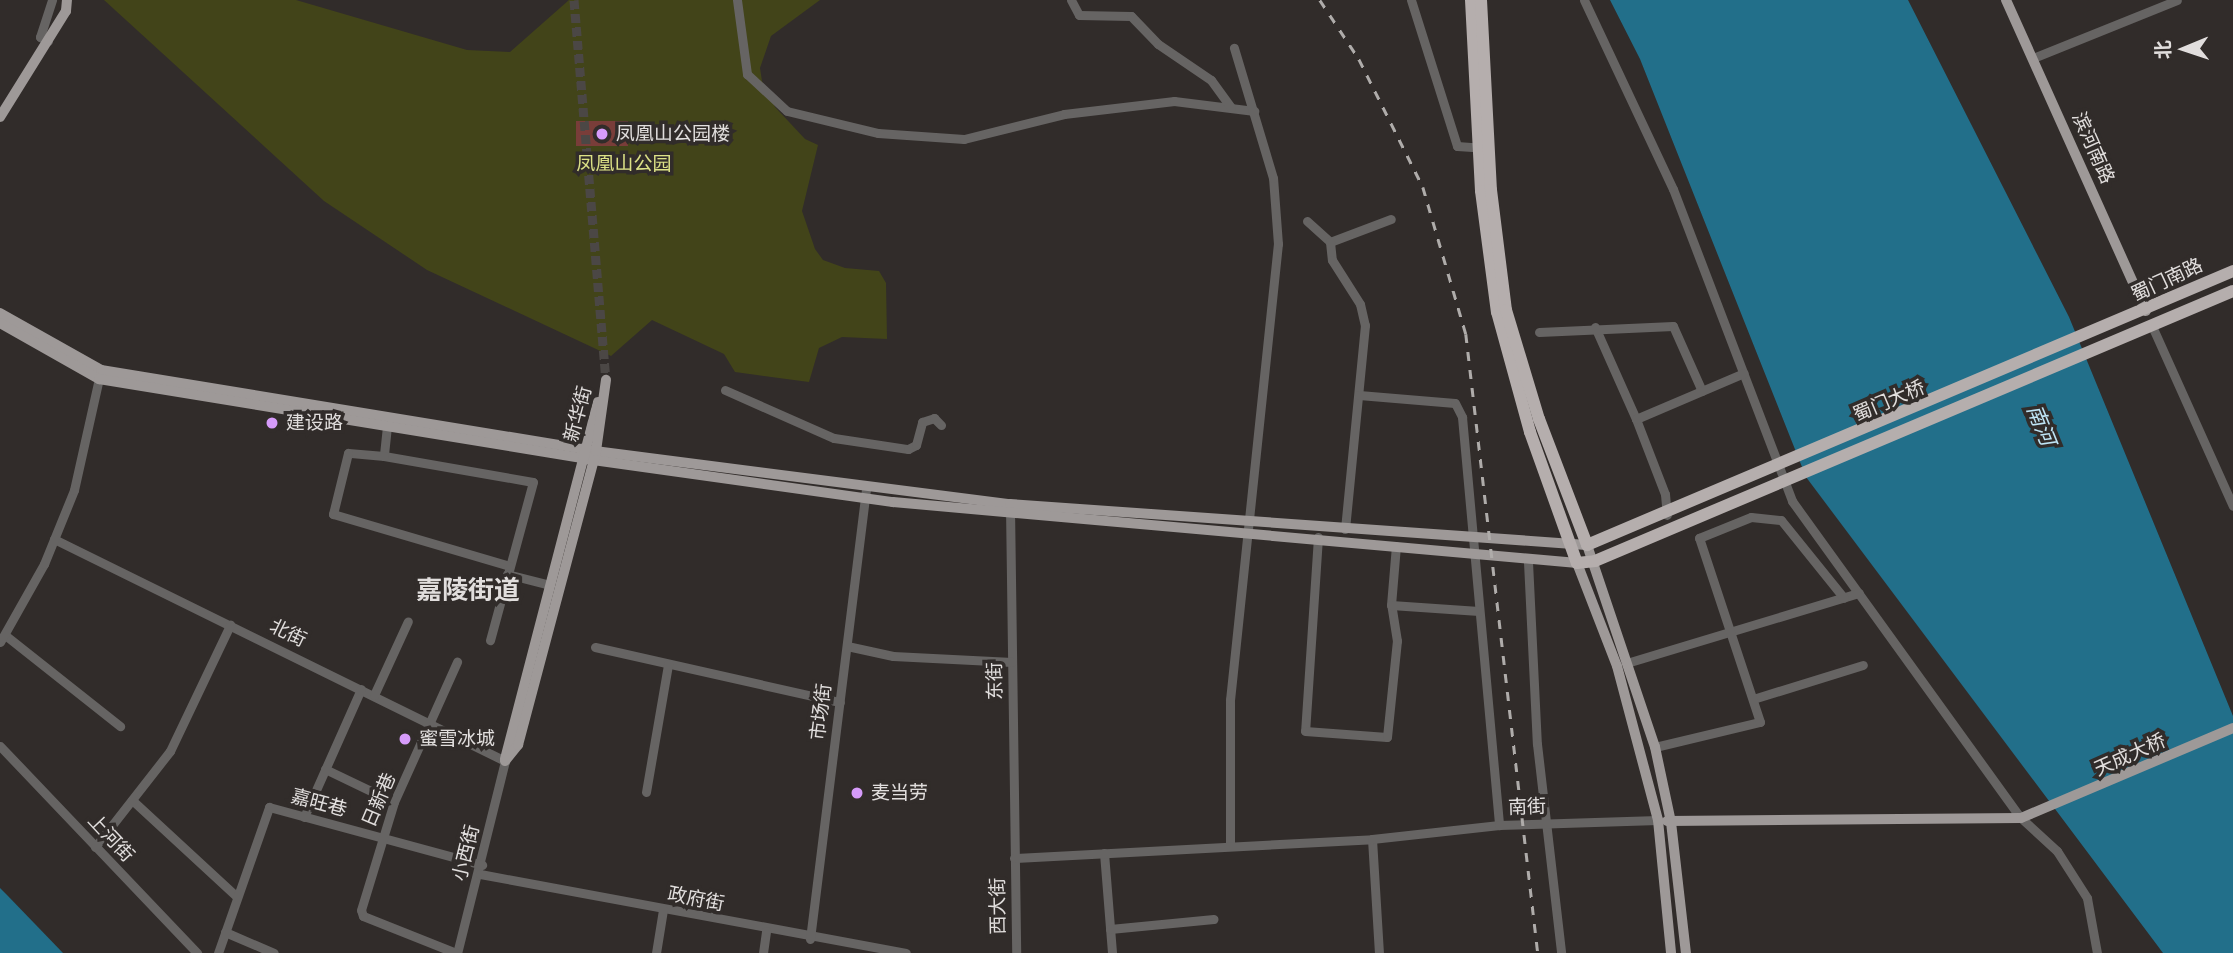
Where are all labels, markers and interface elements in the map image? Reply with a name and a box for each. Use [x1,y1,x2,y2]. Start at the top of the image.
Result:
north arrow [2149,14,2219,84]
text: 北 [2152,40,2174,60]
street label: 滨河南路 [2067,109,2119,187]
place label: 凤凰山公园楼 [616,123,730,145]
marker: 凤凰山公园楼 [594,126,610,142]
park label: 凤凰山公园 [577,153,671,175]
street label: 蜀门南路 [2128,254,2206,306]
street label: 蜀门大桥 [1850,376,1928,426]
street label: 新华街 [560,384,596,444]
water label: 南河 [2021,401,2061,449]
place label: 建设路 [286,412,343,434]
marker: 建设路 [264,415,280,431]
district label: 嘉陵街道 [416,575,520,607]
street label: 北街 [266,614,310,652]
street label: 东街 [983,662,1007,700]
street label: 市场街 [806,682,836,742]
place label: 蜜雪冰城 [419,728,495,750]
street label: 天成大桥 [2091,729,2169,781]
marker: 蜜雪冰城 [397,731,413,747]
street label: 日新巷 [357,769,401,831]
place label: 麦当劳 [871,782,928,804]
street label: 嘉旺巷 [289,785,349,821]
marker: 麦当劳 [849,785,865,801]
street label: 南街 [1508,795,1546,819]
street label: 上河街 [83,809,139,867]
street label: 小西街 [448,823,484,883]
street label: 西大街 [986,877,1010,935]
street label: 政府街 [666,882,726,916]

